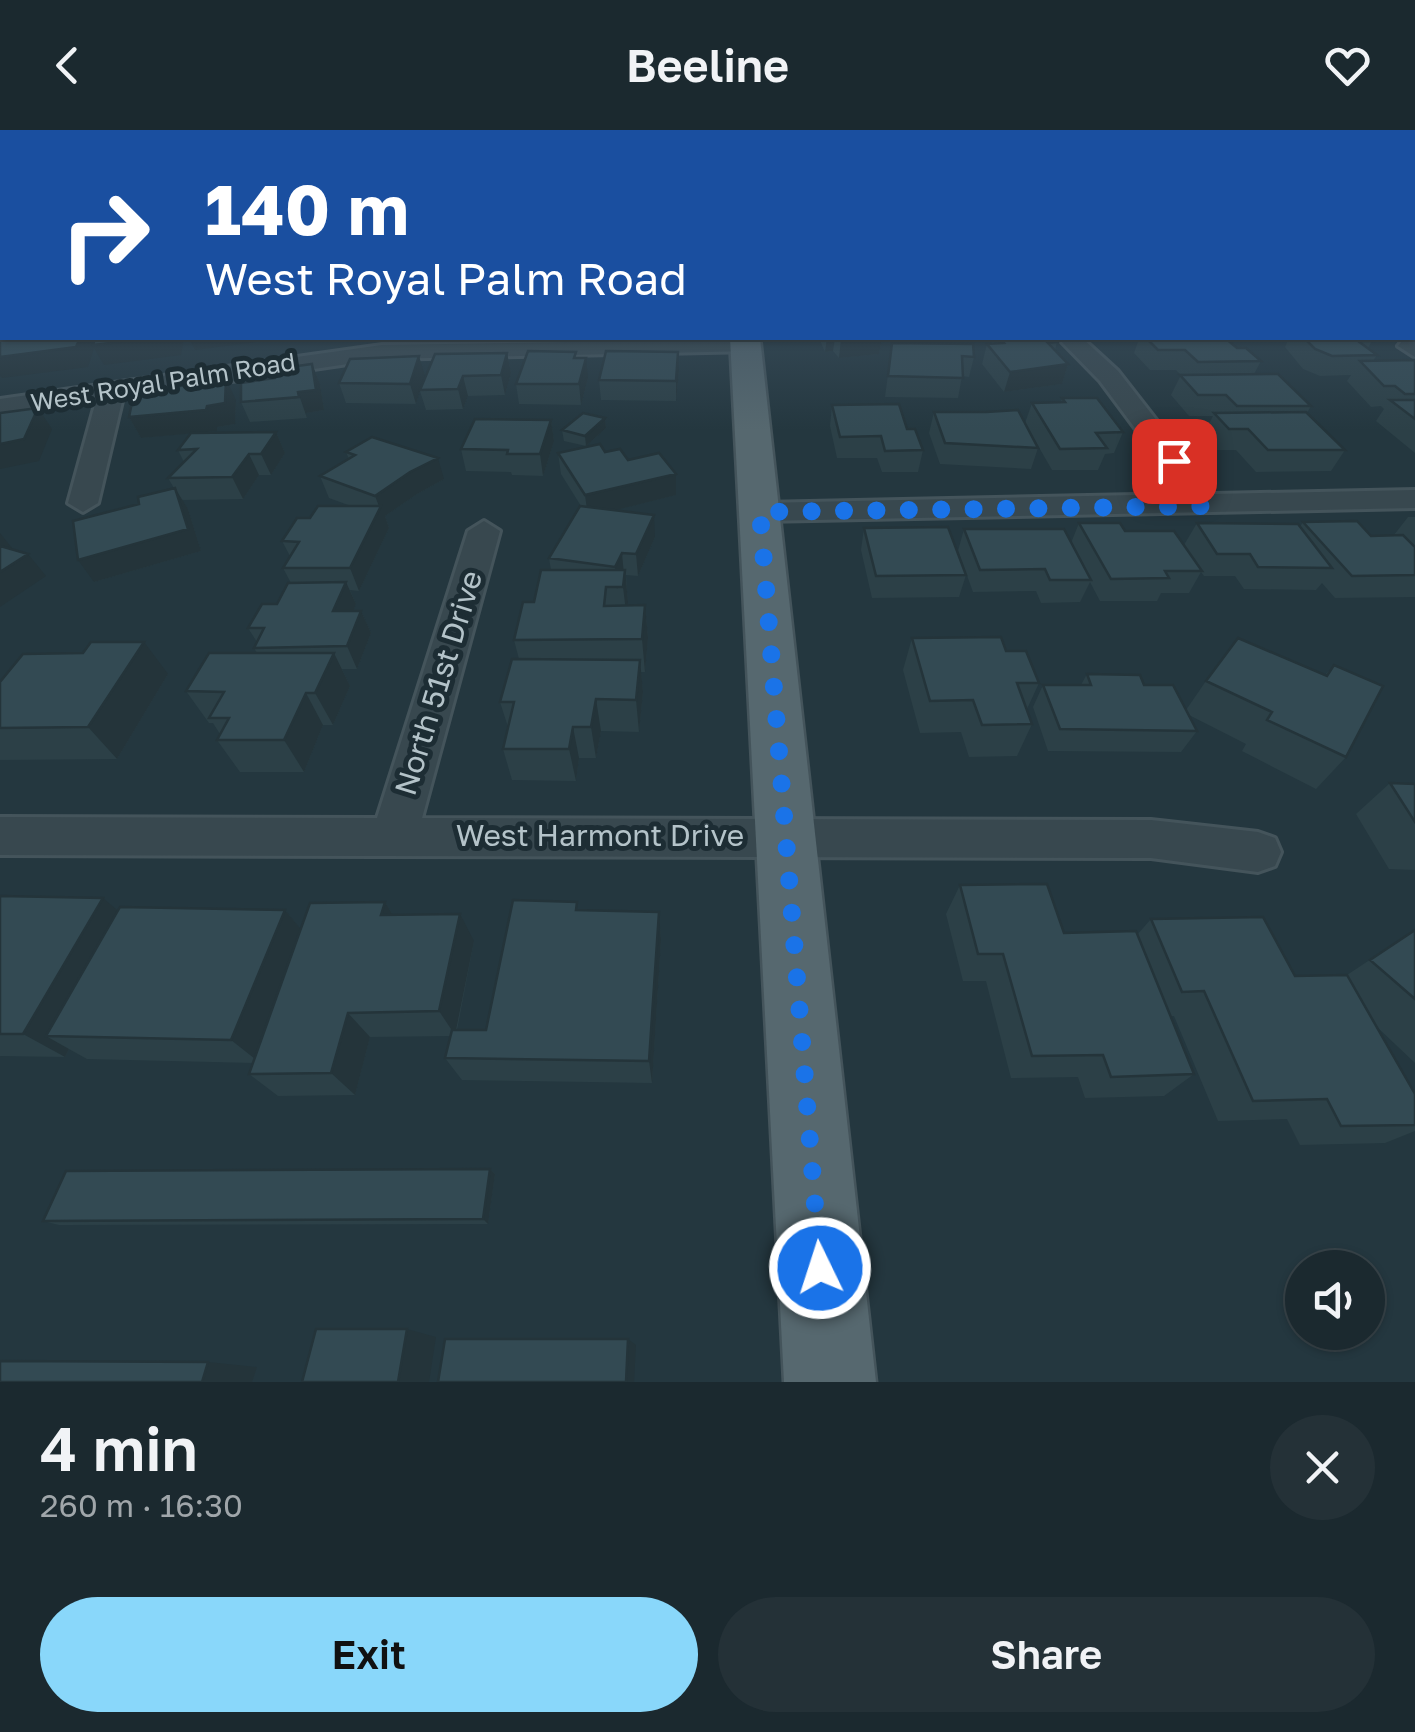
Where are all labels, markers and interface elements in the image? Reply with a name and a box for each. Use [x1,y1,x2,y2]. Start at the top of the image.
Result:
icon: back [40,38,95,93]
text: Beeline [626,38,789,92]
icon: heart [1320,38,1375,93]
text: 140 m [205,166,409,250]
icon: right [40,170,170,300]
text: West Royal Palm Road [205,251,687,305]
street label: West Royal Palm Road [28,345,298,418]
pin [1132,419,1217,504]
icon: arrive [1147,434,1202,489]
street label: North 51st Drive [387,566,489,799]
street label: West Harmont Drive [456,817,744,853]
position arrow [768,1216,872,1320]
map controls [1285,1250,1385,1350]
button: sound [1285,1250,1385,1350]
text: 4 min [40,1412,198,1484]
button: close [1270,1415,1375,1520]
text: 260 m · 16:30 [40,1486,243,1524]
button: Exit [40,1597,698,1712]
button: Share [718,1597,1375,1712]

